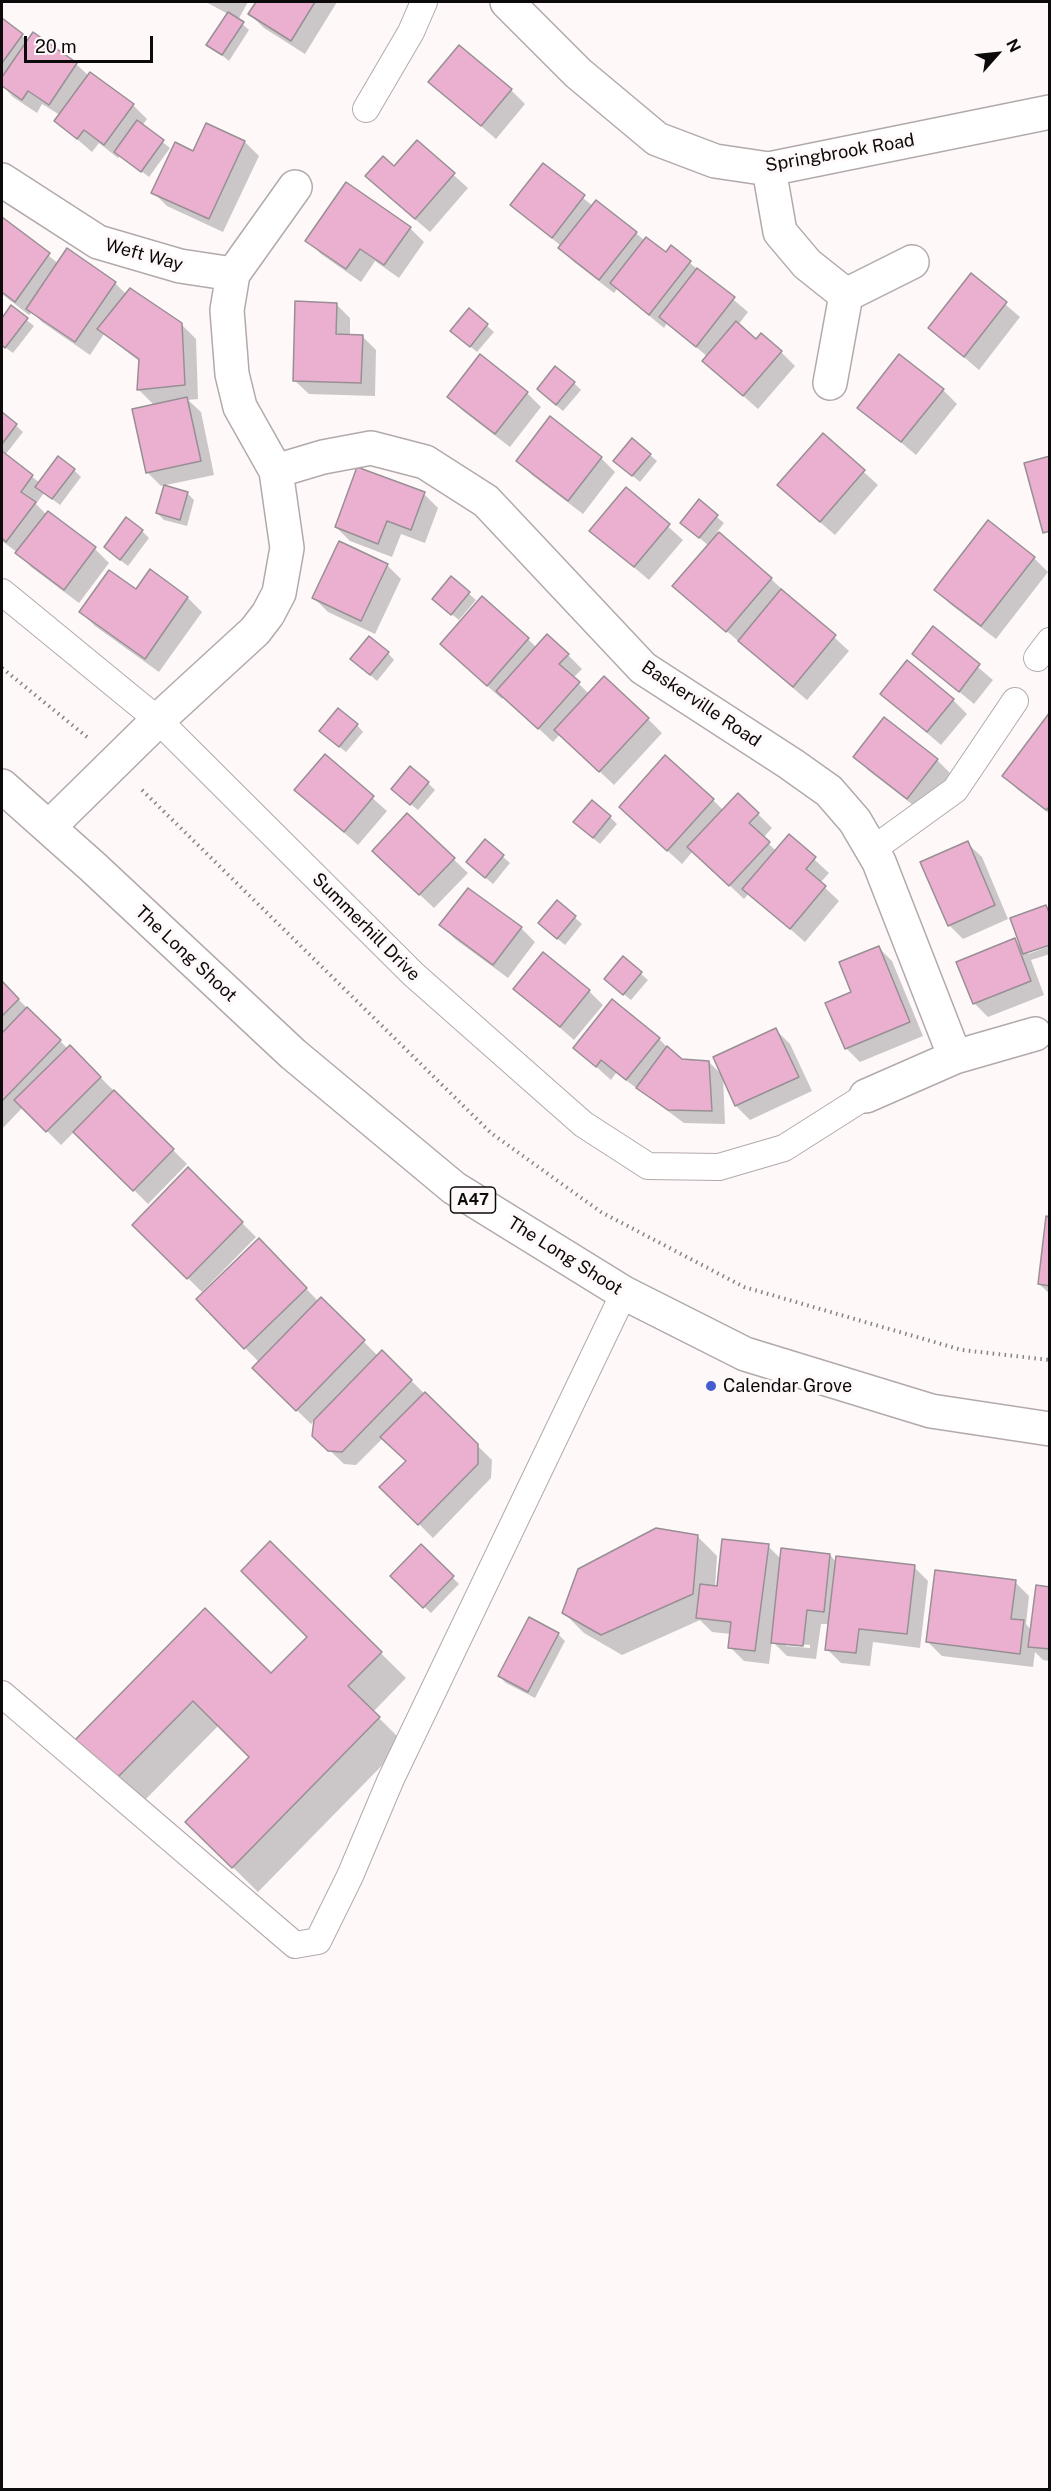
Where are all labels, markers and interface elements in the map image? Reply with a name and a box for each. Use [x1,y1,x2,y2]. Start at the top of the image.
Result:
scale bar [27,24,156,62]
north arrow [967,24,1027,84]
text: 20 m [35,36,77,57]
text: N [1002,36,1025,55]
street label: Springbrook Road [764,129,916,177]
street label: Weft Way [103,234,185,276]
street label: Baskerville Road [637,656,765,752]
street label: Summerhill Drive [307,868,425,986]
street label: The Long Shoot [131,901,241,1007]
road number: A47 [450,1187,496,1213]
street label: The Long Shoot [504,1212,626,1300]
place label: Calendar Grove [723,1375,852,1397]
marker: Calendar Grove [704,1379,718,1393]

